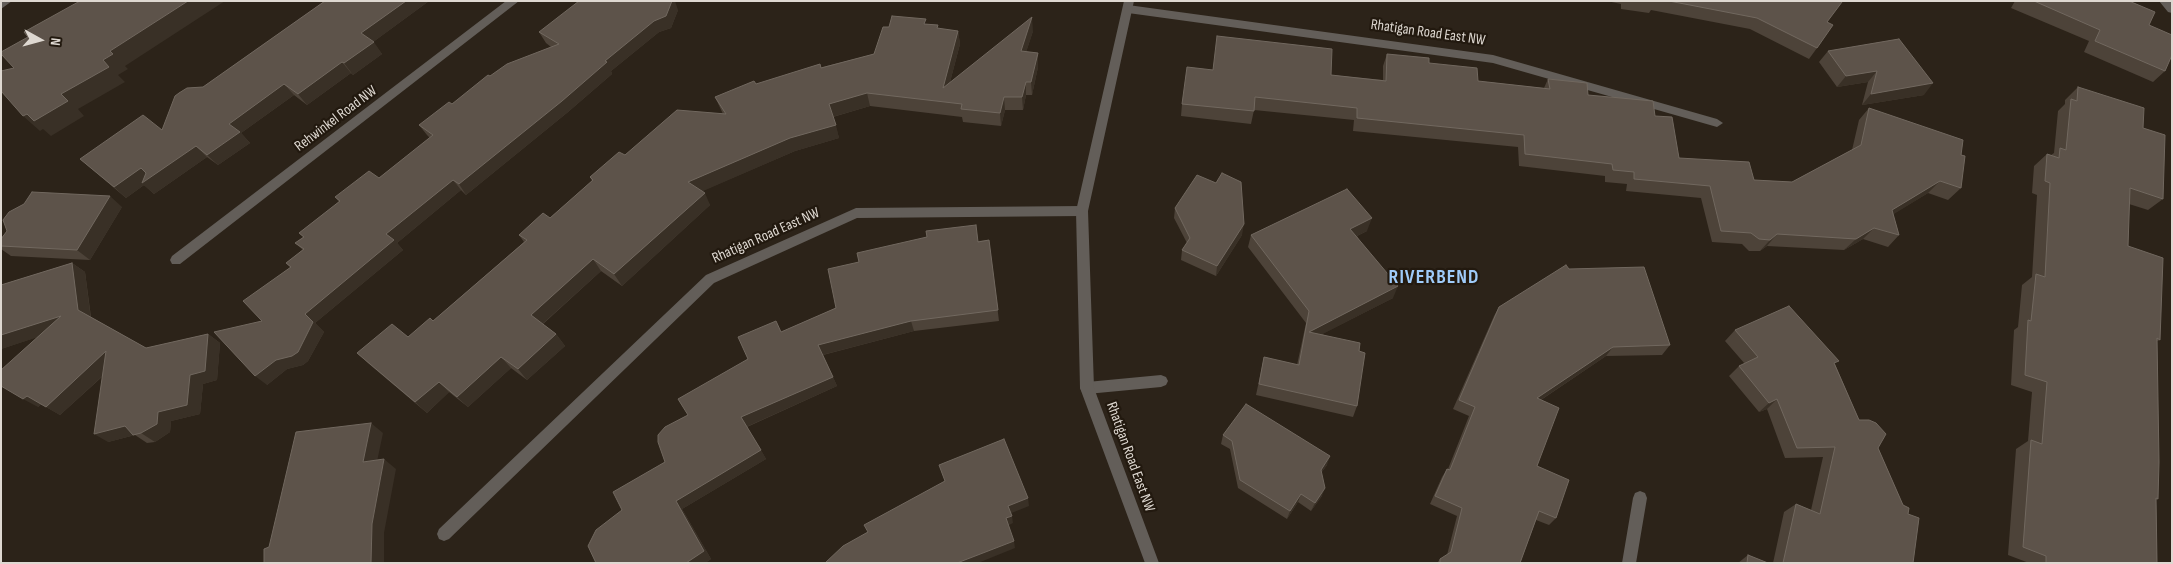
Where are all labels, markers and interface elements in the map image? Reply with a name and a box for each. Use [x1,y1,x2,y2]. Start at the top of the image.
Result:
north arrow [15,15,65,65]
street label: Rhatigan Road East NW [1369,16,1487,50]
text: N [46,37,64,47]
street label: Rehwinkel Road NW [291,82,381,156]
street label: Rhatigan Road East NW [709,204,823,268]
district label: RIVERBEND [1387,266,1481,290]
street label: Rhatigan Road East NW [1102,400,1158,514]

